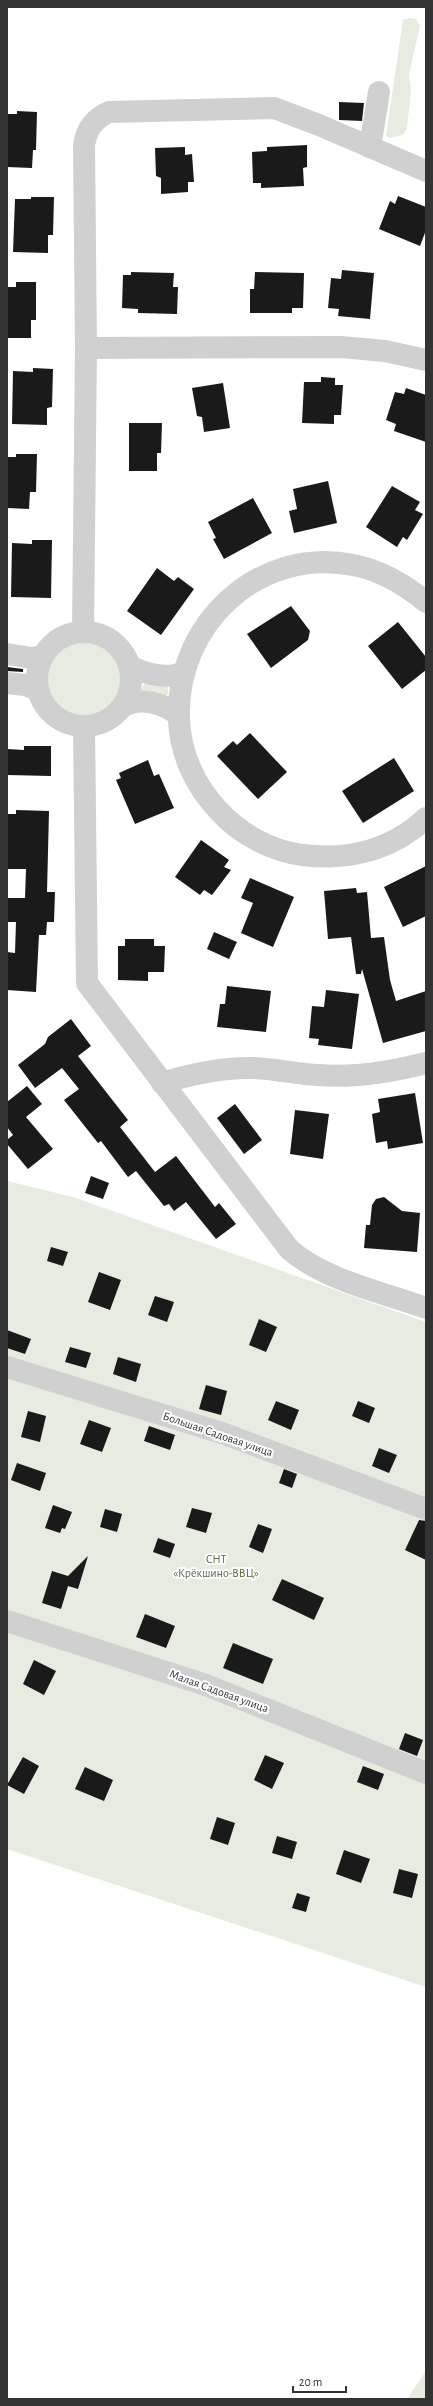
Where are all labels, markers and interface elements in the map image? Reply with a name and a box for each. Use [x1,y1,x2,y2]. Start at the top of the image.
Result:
street label: Большая Садовая улица [161,1410,275,1460]
park label: СНТ «Крёкшино-ВВЦ» [173,1553,259,1579]
street label: Малая Садовая улица [167,1667,271,1716]
scale bar [293,2368,346,2394]
text: 20 m [299,2376,322,2388]

